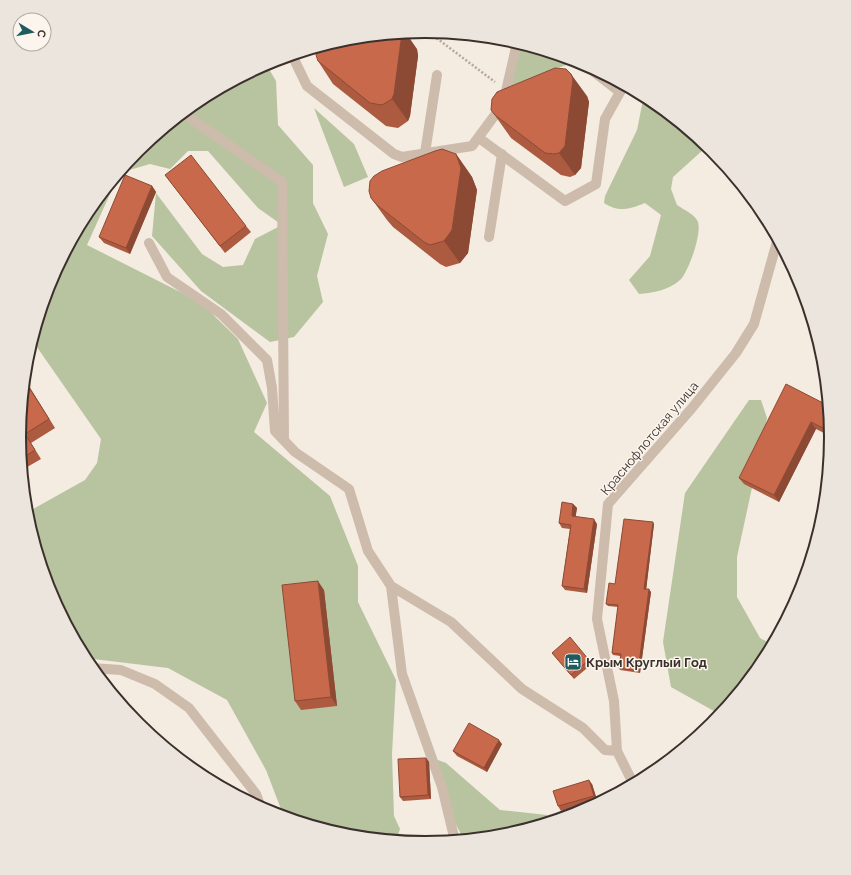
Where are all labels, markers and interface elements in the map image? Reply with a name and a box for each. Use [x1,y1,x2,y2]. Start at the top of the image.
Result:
north arrow [12,12,52,52]
text: С [34,29,48,39]
street label: Краснофлотская улица [597,378,701,498]
hotel icon: Крым Круглый Год [563,652,583,672]
place label: Крым Круглый Год [586,655,707,670]

